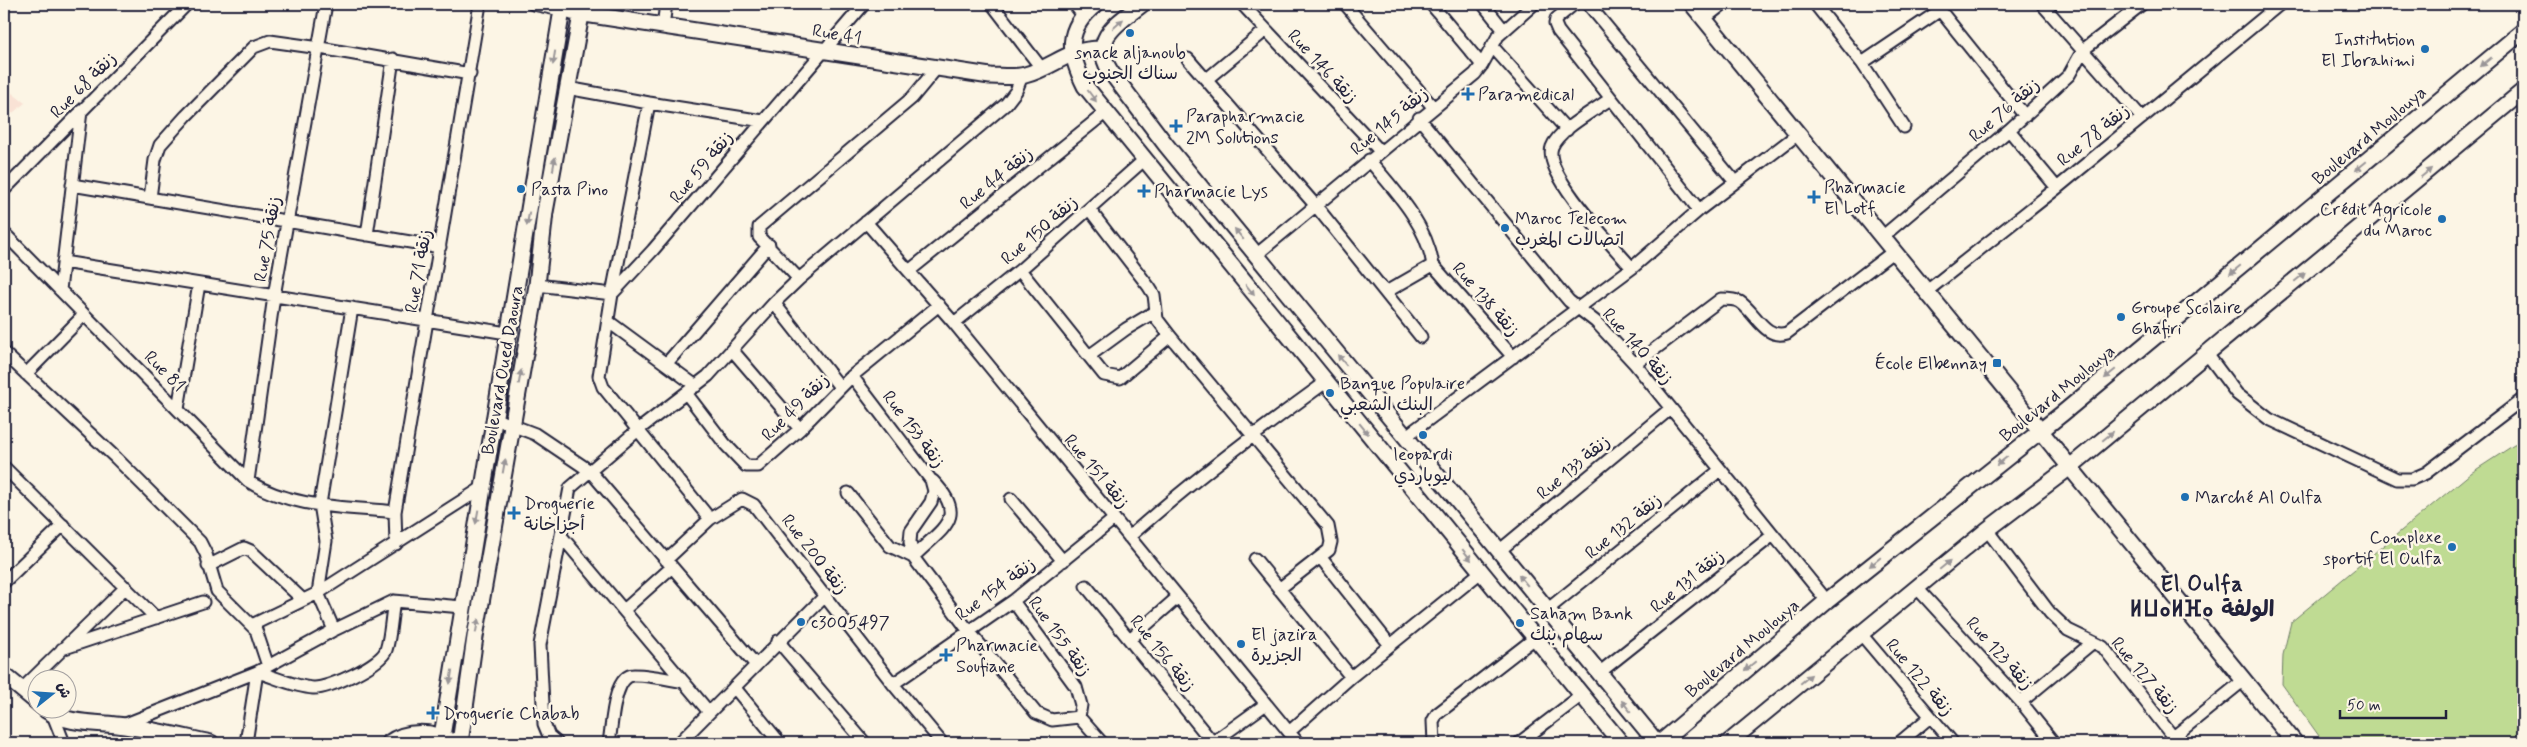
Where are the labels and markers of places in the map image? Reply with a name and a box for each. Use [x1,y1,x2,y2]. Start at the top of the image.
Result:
marker: snack aljanoub سناك الجنوب [1124,27,1136,39]
place label: Institution El Ibrahimi [2321,28,2415,73]
place label: snack aljanoub سناك الجنوب [1074,41,1186,86]
marker: Institution El Ibrahimi [2419,43,2431,55]
place label: Paramedical [1478,83,1574,107]
marker: Paramedical [1462,88,1474,100]
place label: Parapharmacie 2M Solutions [1186,105,1305,150]
marker: Parapharmacie 2M Solutions [1170,120,1182,132]
place label: Pharmacie El Lotf [1824,176,1906,221]
place label: Pasta Pino [531,178,608,202]
place label: Pharmacie Lys [1154,180,1268,204]
marker: Pasta Pino [515,183,527,195]
marker: Pharmacie Lys [1138,185,1150,197]
marker: Pharmacie El Lotf [1808,191,1820,203]
place label: Crédit Agricole du Maroc [2320,198,2432,243]
place label: Maroc Telecom اتصالات المغرب [1515,207,1628,252]
marker: Crédit Agricole du Maroc [2436,213,2448,225]
marker: Maroc Telecom اتصالات المغرب [1499,222,1511,234]
place label: Groupe Scolaire Ghafiri [2131,296,2242,341]
marker: Groupe Scolaire Ghafiri [2115,311,2127,323]
place label: École Elbennay [1875,352,1987,376]
marker: École Elbennay [1991,357,2003,369]
place label: Banque Populaire البنك الشعبي [1340,372,1465,420]
marker: Banque Populaire البنك الشعبي [1324,387,1336,399]
marker: leopardi ليوباردي [1417,429,1429,441]
place label: leopardi ليوباردي [1394,443,1452,488]
place label: Marché Al Oulfa [2195,486,2322,510]
marker: Marché Al Oulfa [2179,491,2191,503]
place label: Droguerie أجزاخانة [524,492,595,537]
marker: Droguerie أجزاخانة [508,507,520,519]
place label: Complexe sportif El Oulfa [2323,526,2442,571]
marker: Complexe sportif El Oulfa [2446,541,2458,553]
place label: Saham Bank سهام بنك [1530,602,1633,648]
place label: c3005497 [811,611,890,635]
marker: c3005497 [795,616,807,628]
marker: Saham Bank سهام بنك [1514,617,1526,629]
place label: El jazira الجزيرة [1251,623,1317,668]
place label: Pharmacie Soufiane [956,634,1038,679]
marker: El jazira الجزيرة [1235,638,1247,650]
marker: Pharmacie Soufiane [940,649,952,661]
place label: Droguerie Chabab [443,702,580,726]
marker: Droguerie Chabab [427,707,439,719]

